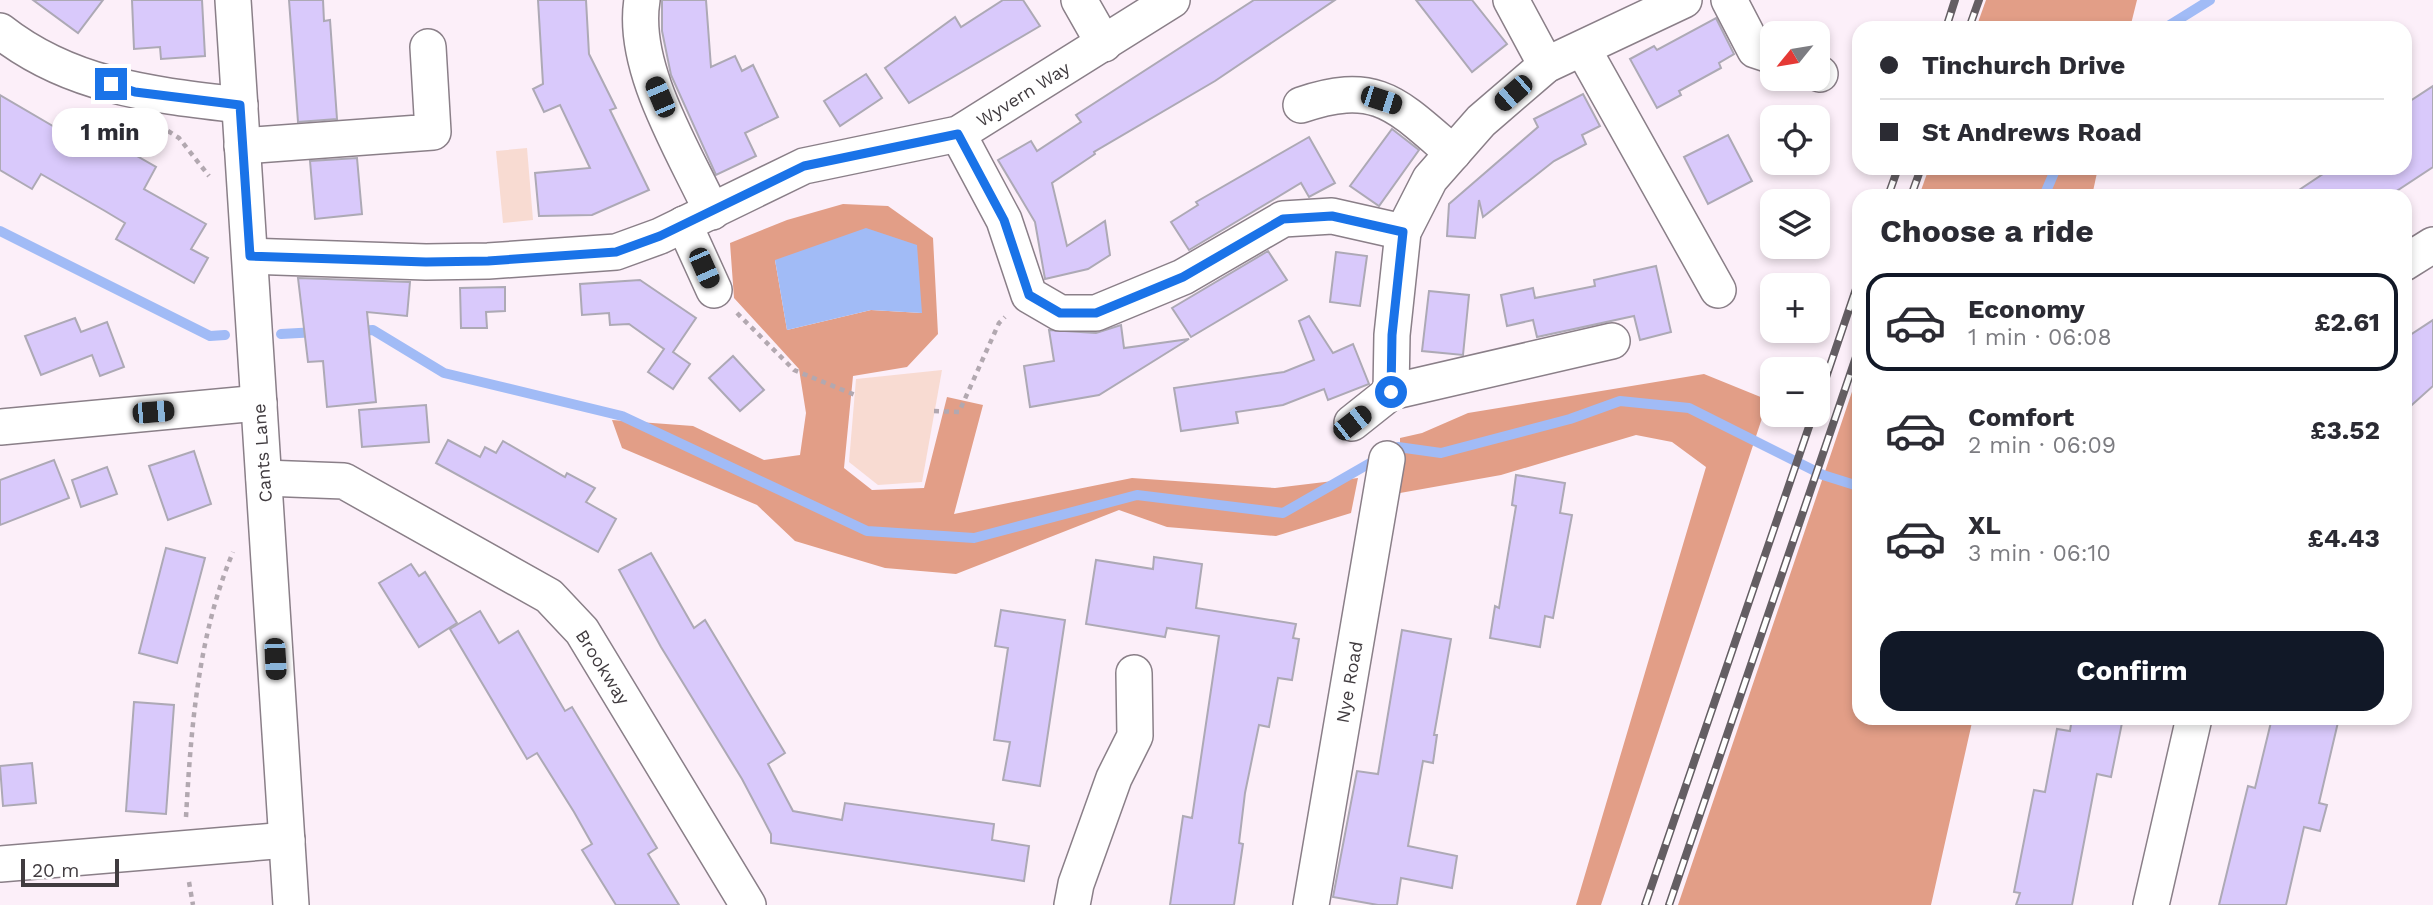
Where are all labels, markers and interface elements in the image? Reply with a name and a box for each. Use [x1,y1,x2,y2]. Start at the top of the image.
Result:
north arrow [1760,21,1830,91]
map controls [1760,21,1830,427]
text: Tinchurch Drive [1922,50,2125,80]
street label: Wyvern Way [972,57,1074,131]
route end [95,68,127,100]
car [1491,71,1536,115]
car [643,74,678,120]
car [1358,84,1405,116]
button: locate [1760,105,1830,175]
callout: 1 min [53,108,169,158]
text: St Andrews Road [1922,117,2142,147]
text: 1 min [80,119,140,146]
button: layers [1760,189,1830,259]
text: Choose a ride [1880,212,2094,250]
car [686,245,723,291]
button: + [1760,273,1830,343]
icon: car [1884,291,1947,354]
text: Economy [1968,294,2085,324]
text: £2.61 [2314,307,2380,337]
text: 1 min · 06:08 [1968,324,2112,351]
button: − [1760,357,1830,427]
route start [1375,376,1407,408]
icon: car [1884,399,1947,462]
car [132,400,175,424]
car [1329,402,1376,444]
text: Comfort [1968,402,2074,432]
street label: Cants Lane [248,403,276,503]
text: £3.52 [2310,415,2380,445]
text: 2 min · 06:09 [1968,432,2116,459]
icon: car [1884,507,1947,570]
text: XL [1968,510,2001,540]
text: £4.43 [2308,523,2380,553]
text: 3 min · 06:10 [1968,540,2111,567]
street label: Brookway [572,626,635,709]
button: Confirm [1880,631,2384,711]
car [264,637,287,681]
street label: Nye Road [1331,639,1367,725]
scale bar [21,856,119,888]
text: 20 m [32,859,79,882]

